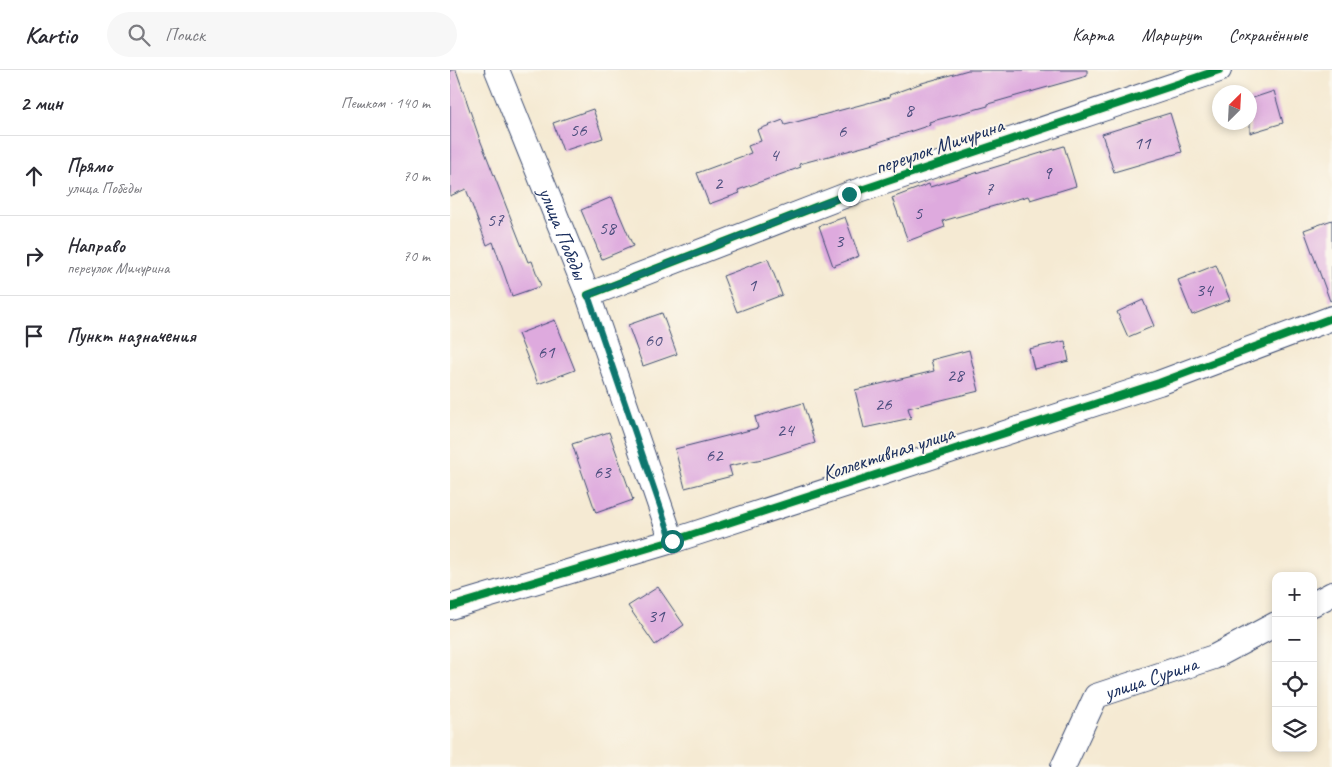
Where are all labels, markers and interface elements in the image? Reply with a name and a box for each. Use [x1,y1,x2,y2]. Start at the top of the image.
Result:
search box [107,12,457,57]
text: Kartio [25,20,77,50]
icon: search [125,21,153,49]
text: Поиск [165,23,205,47]
text: Карта [1072,24,1113,46]
text: Маршрут [1141,24,1201,46]
text: Сохранённые [1229,24,1307,46]
north arrow [1212,85,1257,130]
text: 2 мин [20,90,63,116]
text: Пешком · 140 m [341,93,430,113]
house number: 8 [905,98,916,122]
street label: переулок Мичурина [871,111,1008,180]
house number: 56 [569,118,588,142]
house number: 6 [838,119,848,143]
house number: 11 [1133,131,1152,155]
house number: 4 [770,143,781,167]
text: Прямо [67,154,112,178]
house number: 9 [1043,161,1053,185]
icon: ahead [20,162,48,190]
text: 70 m [403,166,430,186]
house number: 2 [714,171,724,195]
house number: 7 [985,177,995,201]
text: улица Победы [67,178,141,198]
street label: улица Победы [532,181,594,285]
route end [838,183,861,206]
house number: 5 [914,201,924,225]
house number: 57 [486,208,505,232]
house number: 58 [598,216,618,240]
house number: 3 [835,229,845,253]
text: Направо [67,234,125,258]
icon: right [20,242,48,270]
text: 70 m [403,246,430,266]
text: переулок Мичурина [67,258,170,278]
house number: 1 [748,273,758,297]
house number: 34 [1195,278,1215,302]
icon: arrive [20,322,48,350]
text: Пункт назначения [67,324,196,348]
house number: 60 [644,328,663,352]
house number: 61 [537,340,556,364]
house number: 28 [946,363,966,387]
house number: 26 [874,392,893,416]
house number: 24 [776,418,796,442]
street label: Коллективная улица [819,419,959,487]
house number: 62 [705,443,724,467]
house number: 63 [593,460,612,484]
route start [661,530,684,553]
map controls [1272,572,1317,752]
button: + [1272,572,1317,617]
house number: 31 [647,604,666,628]
button: − [1272,617,1317,662]
street label: улица Сурина [1099,650,1203,706]
button: locate [1272,662,1317,707]
button: layers [1272,707,1317,752]

